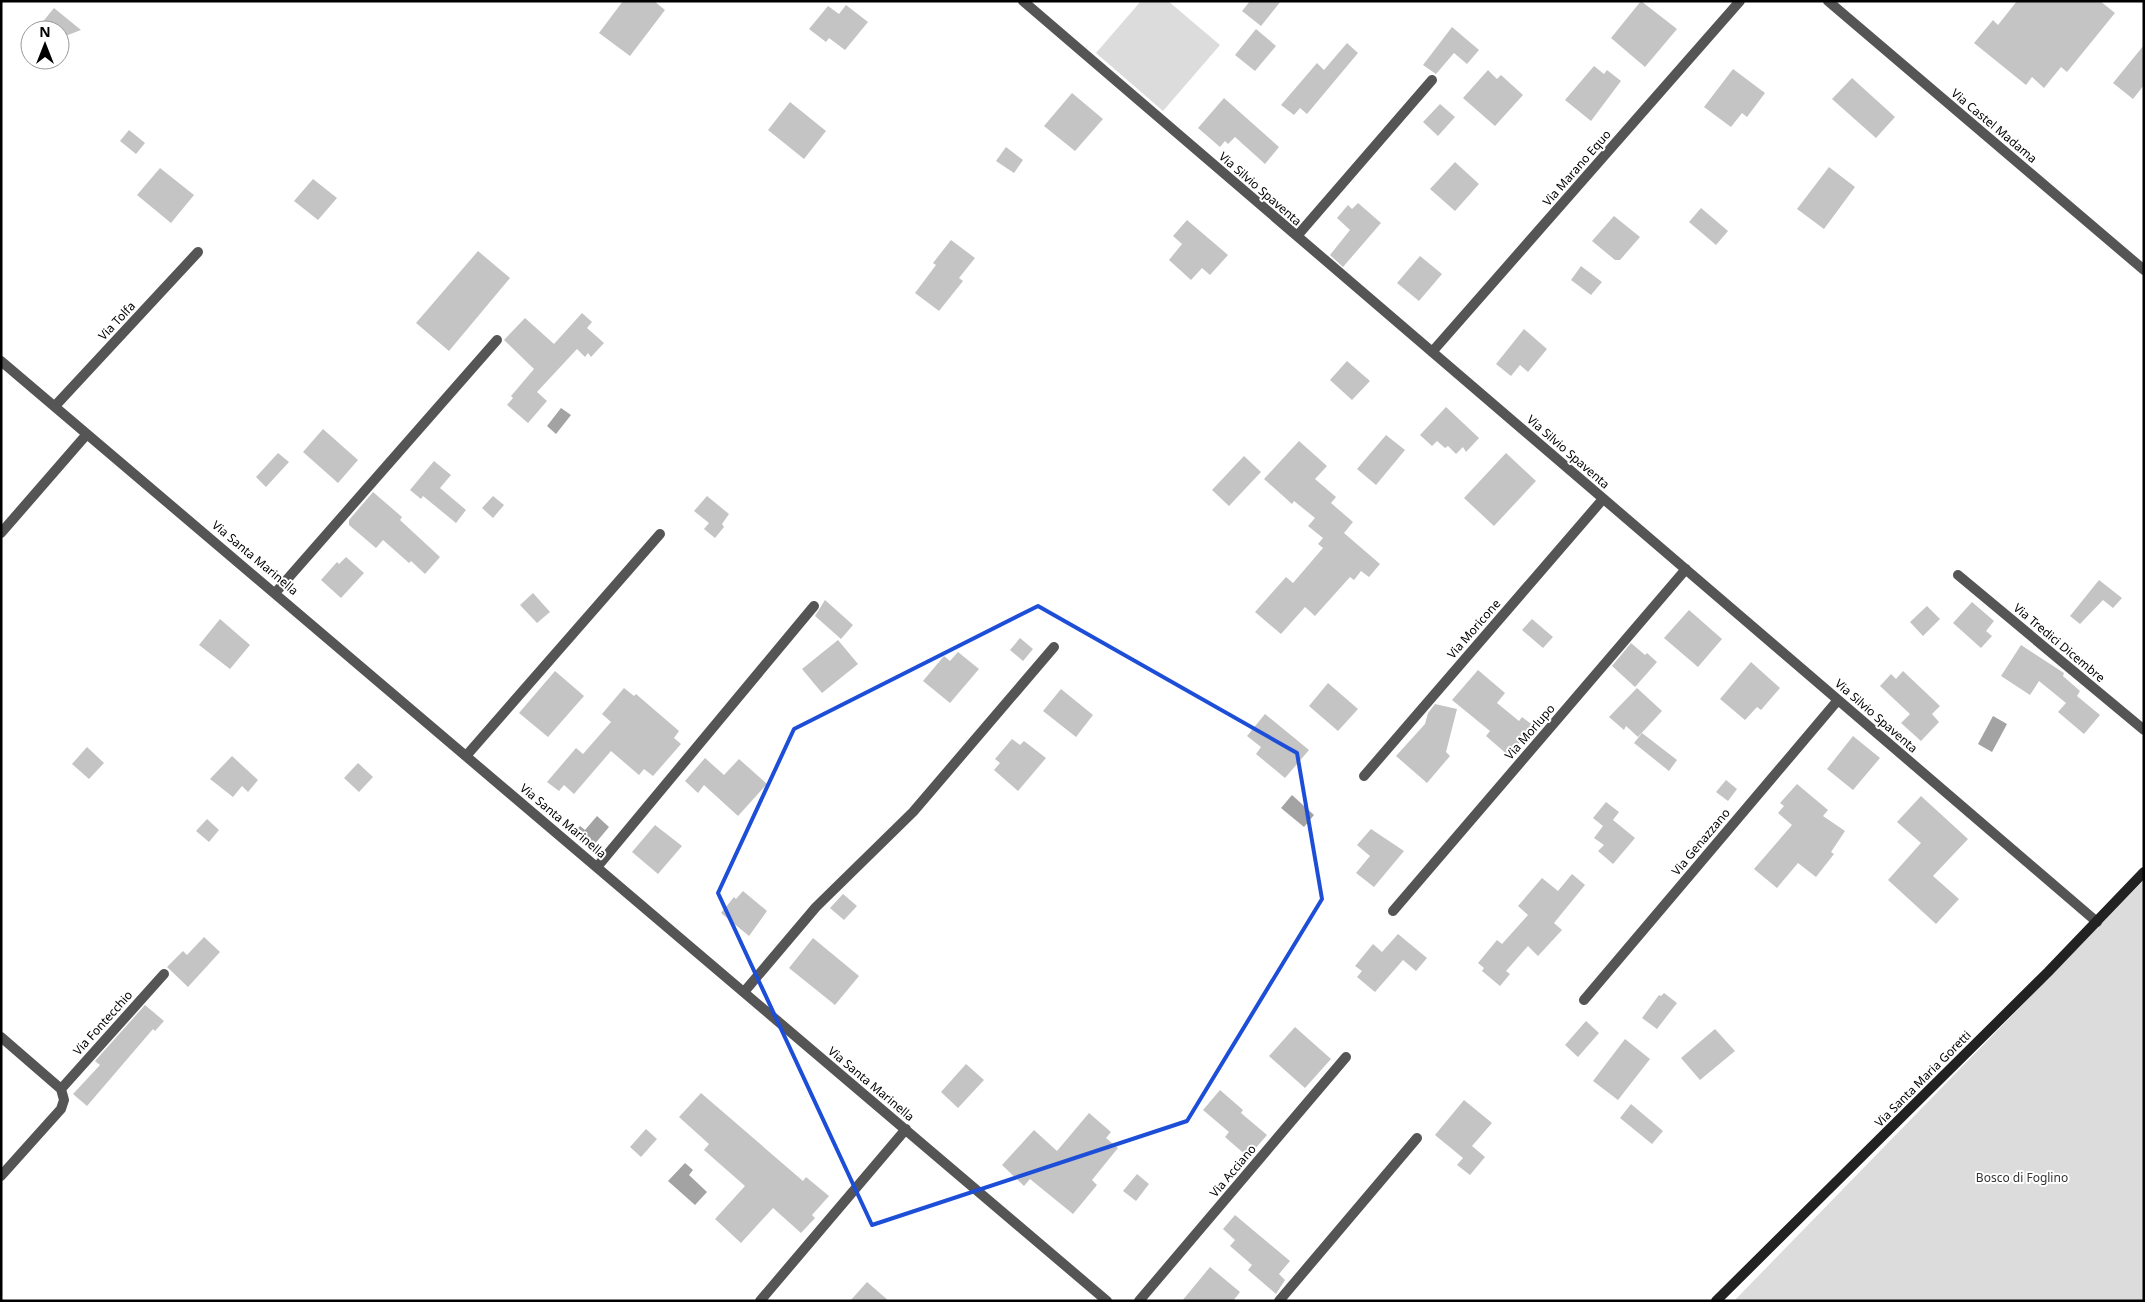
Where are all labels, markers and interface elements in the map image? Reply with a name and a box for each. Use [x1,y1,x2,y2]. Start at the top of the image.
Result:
north arrow [20,20,70,70]
text: N [39,22,51,41]
street label: Via Castel Madama [1948,85,2041,167]
street label: Via Marano Equo [1539,126,1614,209]
street label: Via Silvio Spaventa [1215,148,1305,229]
street label: Via Tolfa [94,298,139,344]
street label: Via Silvio Spaventa [1523,411,1613,492]
street label: Via Santa Marinella [209,516,302,599]
street label: Via Moricone [1443,595,1504,662]
street label: Via Tredici Dicembre [2010,599,2109,686]
street label: Via Silvio Spaventa [1831,675,1921,756]
street label: Via Morlupo [1501,700,1558,763]
street label: Via Santa Marinella [517,779,610,862]
street label: Via Genazzano [1668,805,1734,879]
street label: Via Fontecchio [69,987,136,1059]
street label: Via Santa Maria Goretti [1871,1027,1975,1131]
street label: Via Santa Marinella [825,1042,918,1125]
street label: Via Acciano [1206,1141,1260,1201]
park label: Bosco di Foglino [1976,1169,2068,1186]

